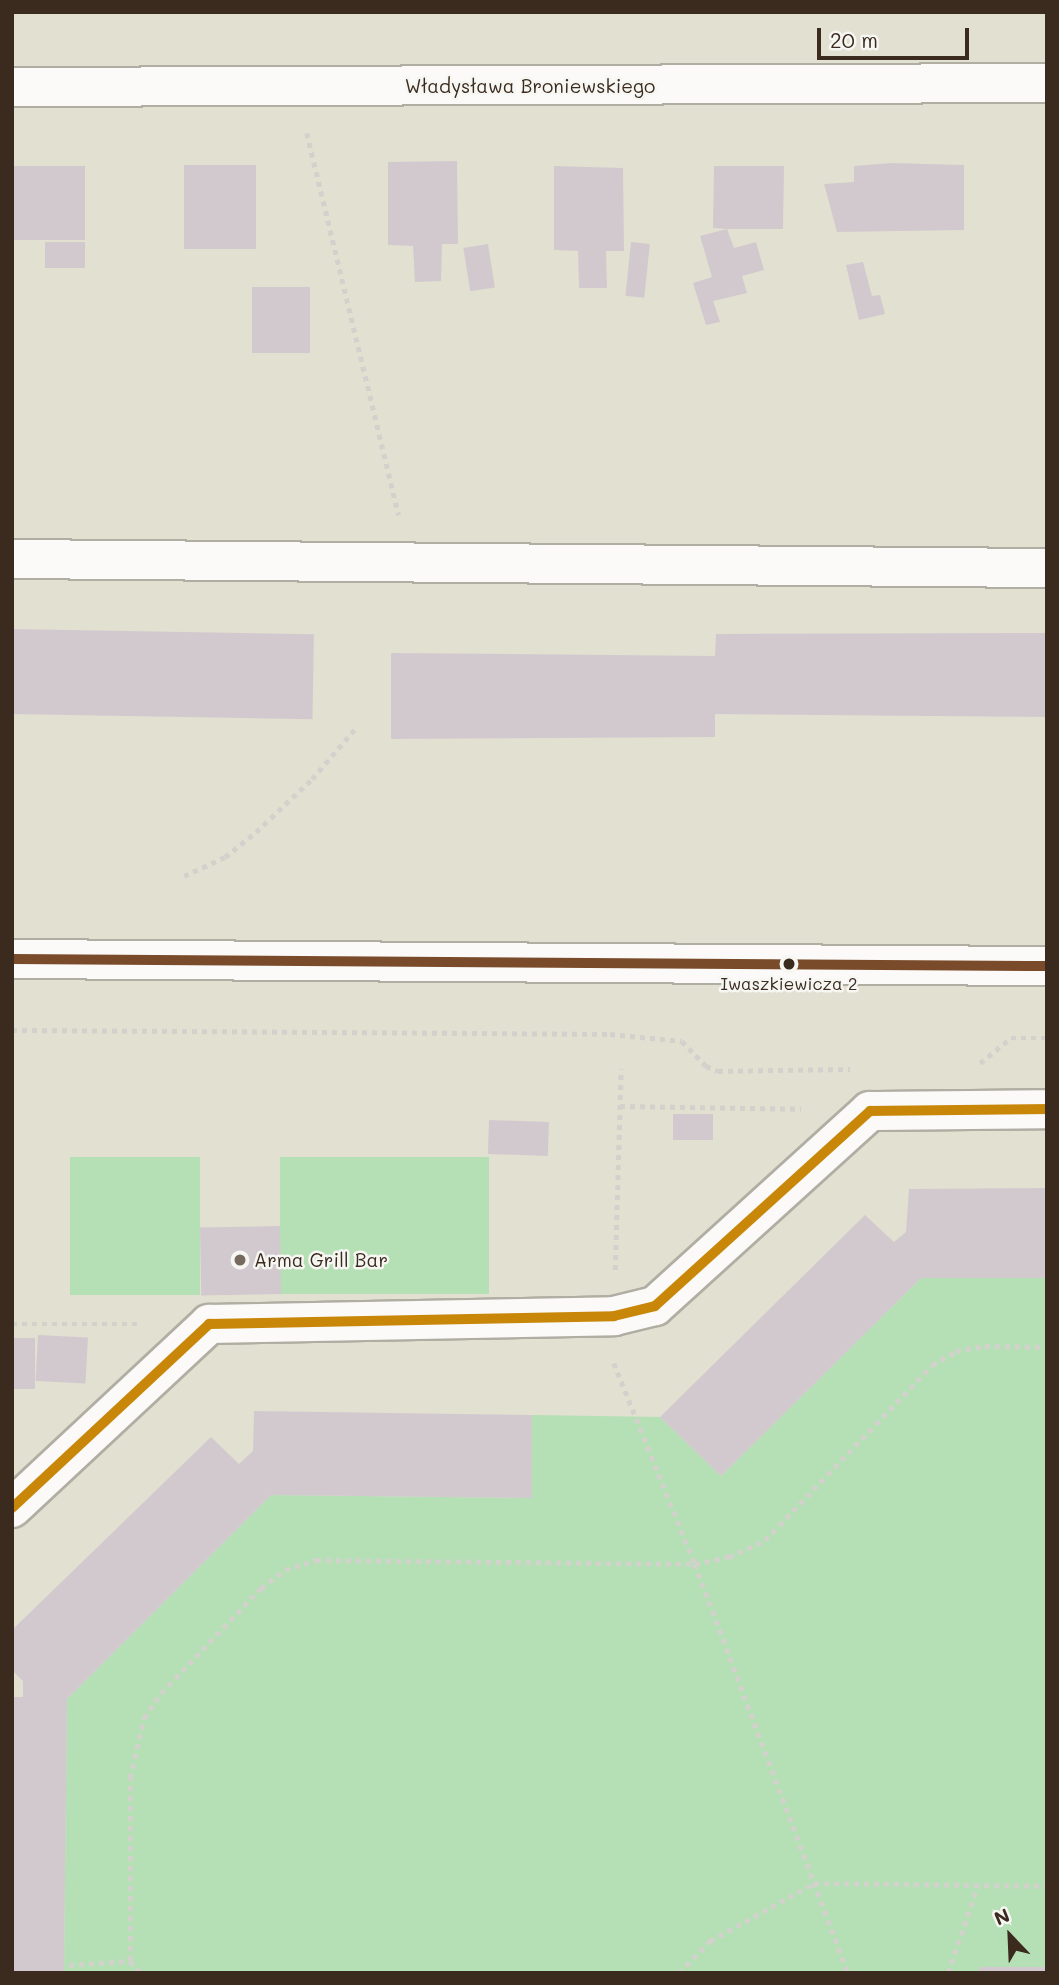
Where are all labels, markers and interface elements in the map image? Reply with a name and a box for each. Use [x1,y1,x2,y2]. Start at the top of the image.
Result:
scale bar [821,14,973,58]
text: 20 m [830,26,878,53]
street label: Władysława Broniewskiego [405,75,655,97]
marker: Iwaszkiewicza 2 [782,957,796,971]
place label: Iwaszkiewicza 2 [720,974,858,994]
place label: Arma Grill Bar [254,1249,388,1271]
marker: Arma Grill Bar [232,1252,248,1268]
north arrow [975,1901,1045,1971]
text: N [990,1902,1013,1931]

